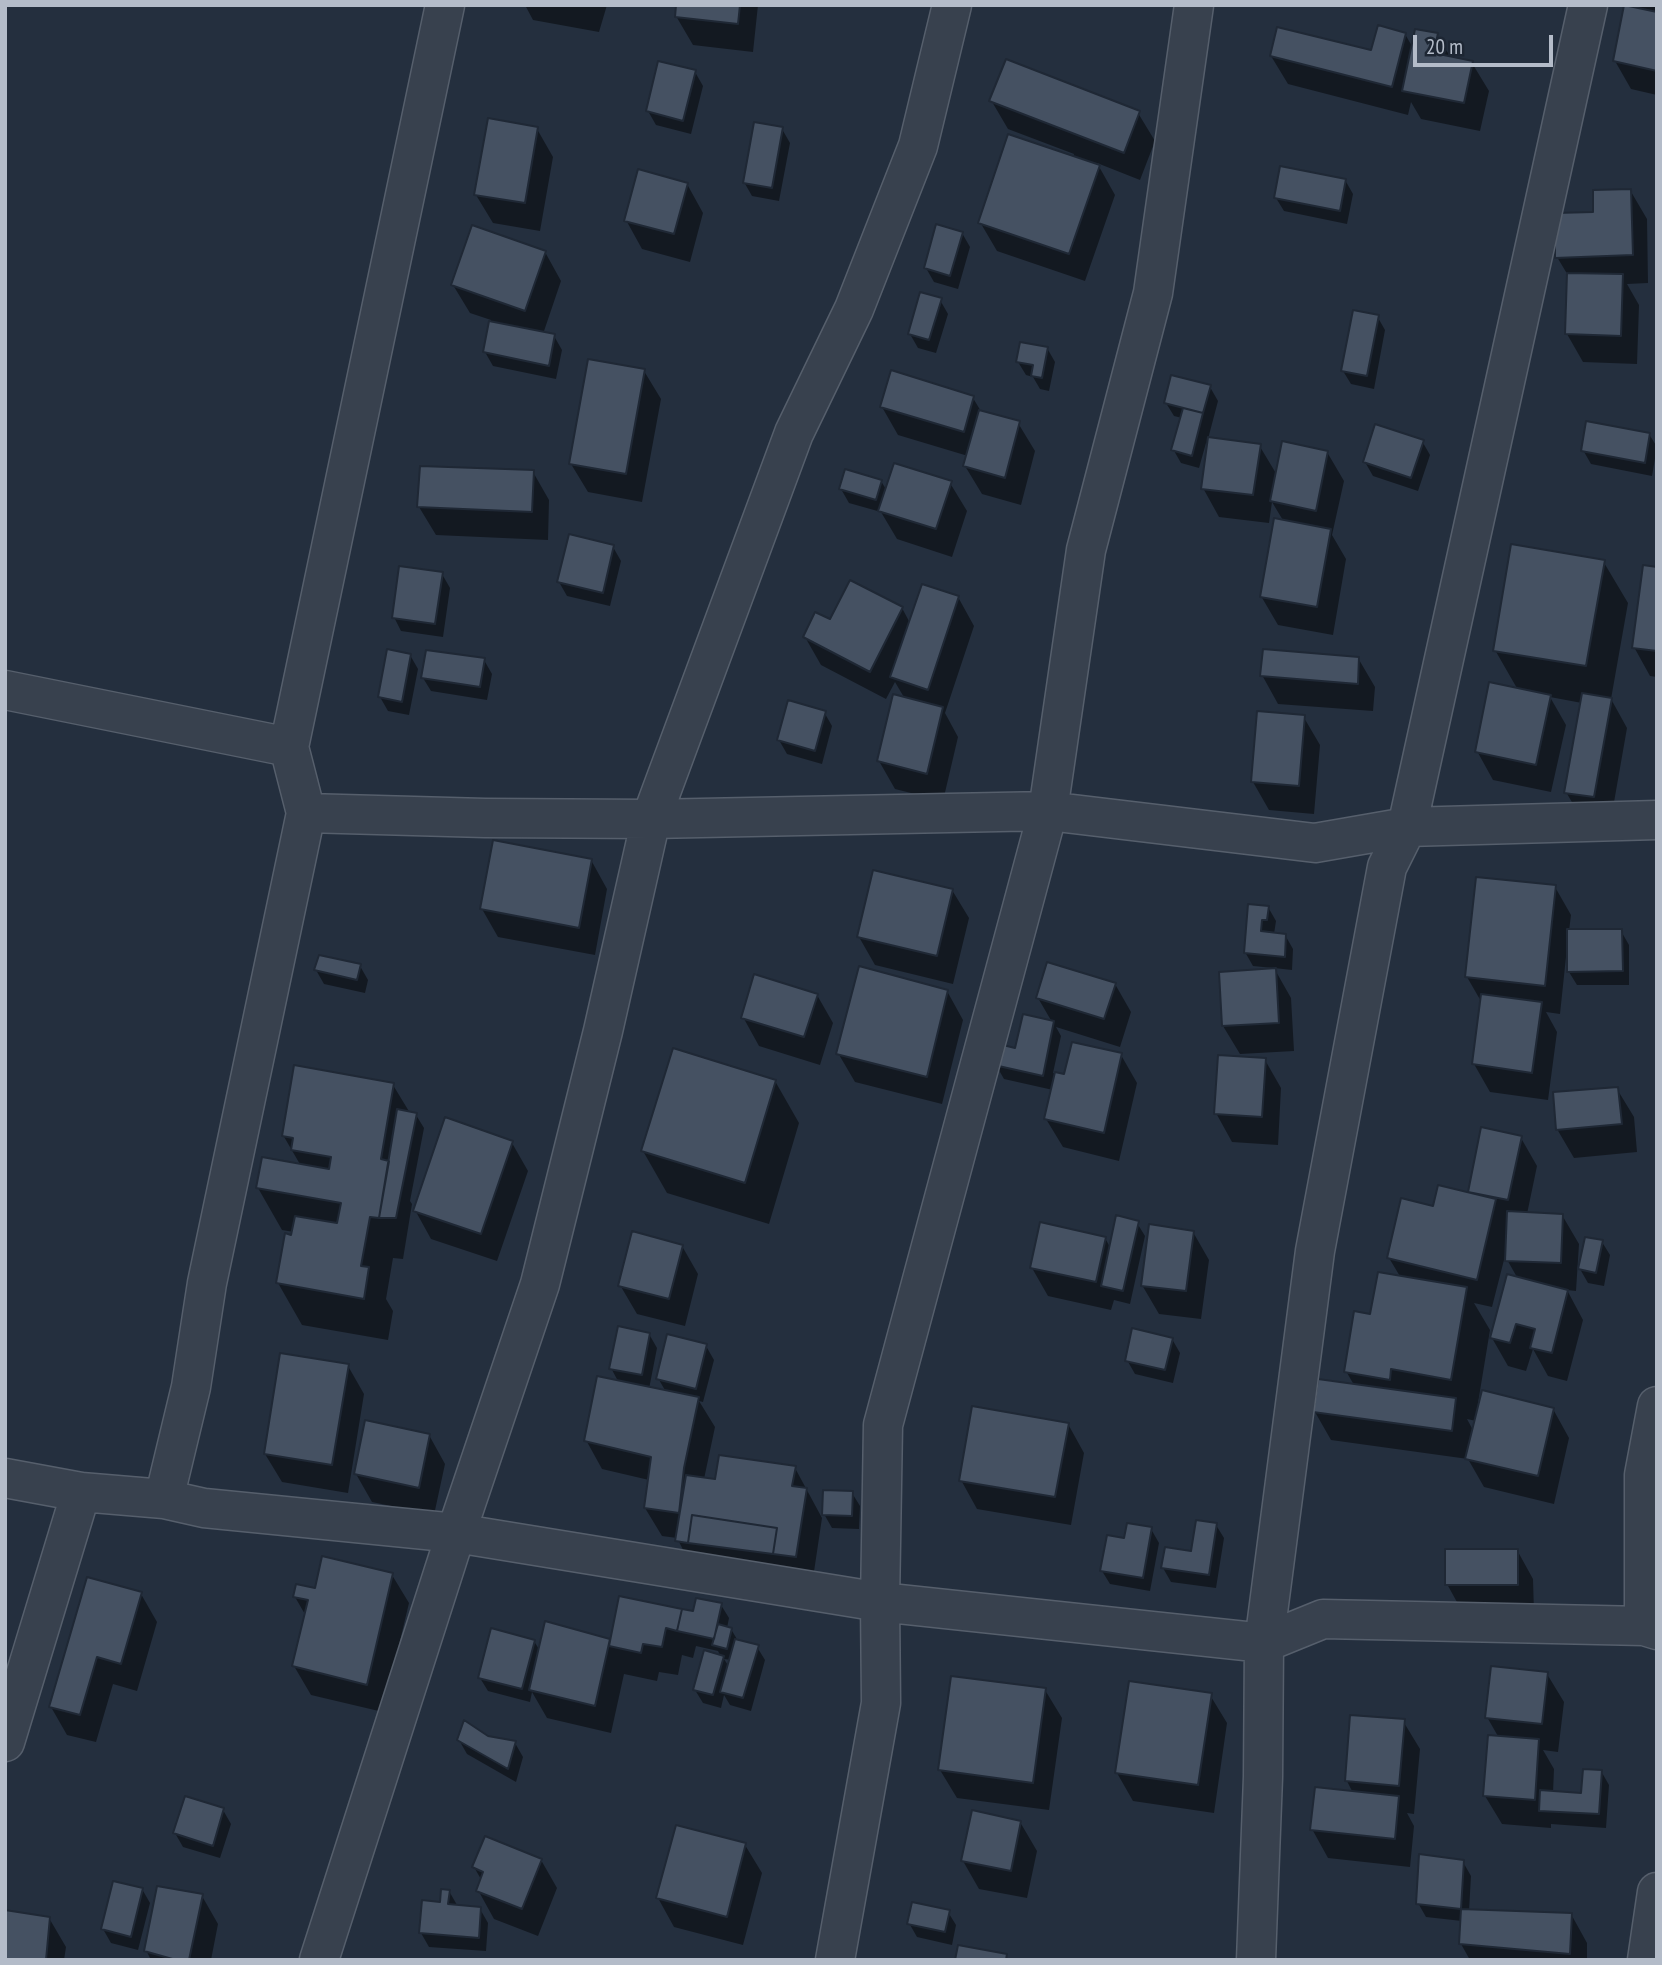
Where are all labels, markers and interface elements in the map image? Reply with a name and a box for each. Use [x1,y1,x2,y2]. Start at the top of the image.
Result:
scale bar [1417,21,1557,65]
text: 20 m [1426,33,1463,60]

